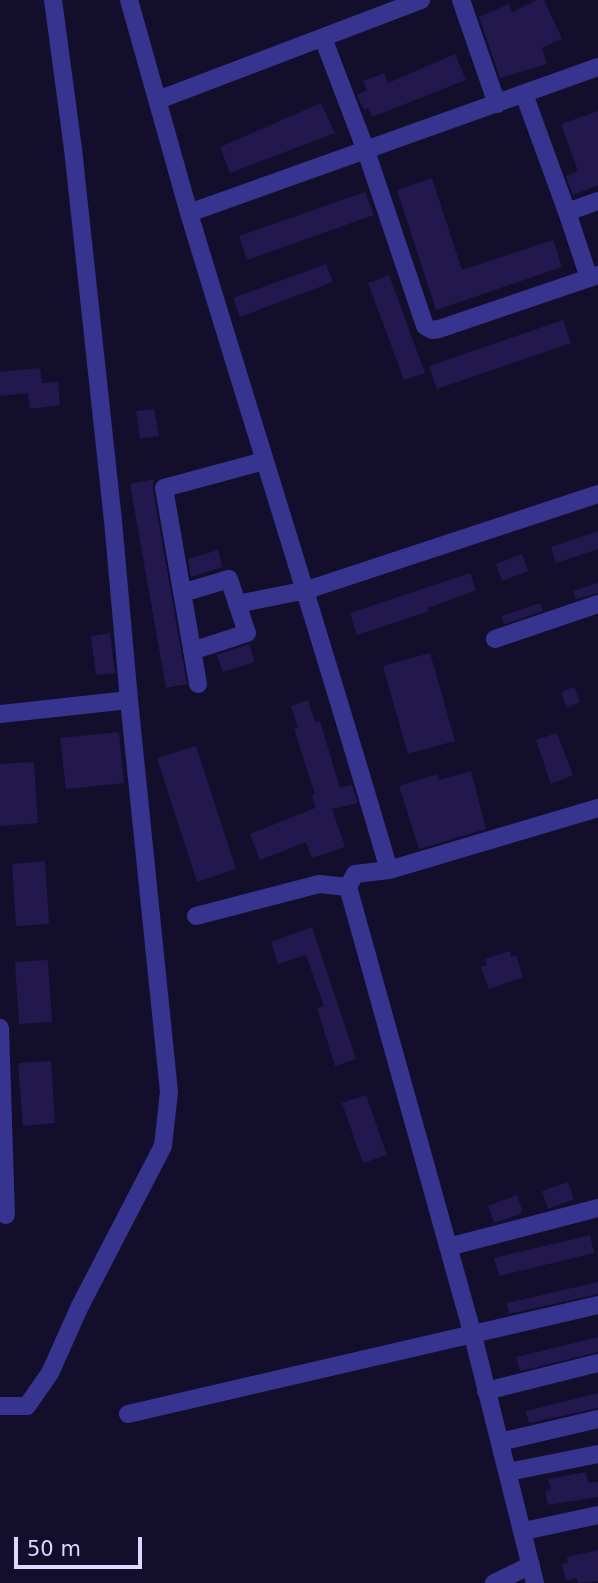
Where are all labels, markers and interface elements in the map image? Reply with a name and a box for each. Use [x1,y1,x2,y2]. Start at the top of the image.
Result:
scale bar [18,1524,145,1568]
text: 50 m [27,1537,81,1561]

